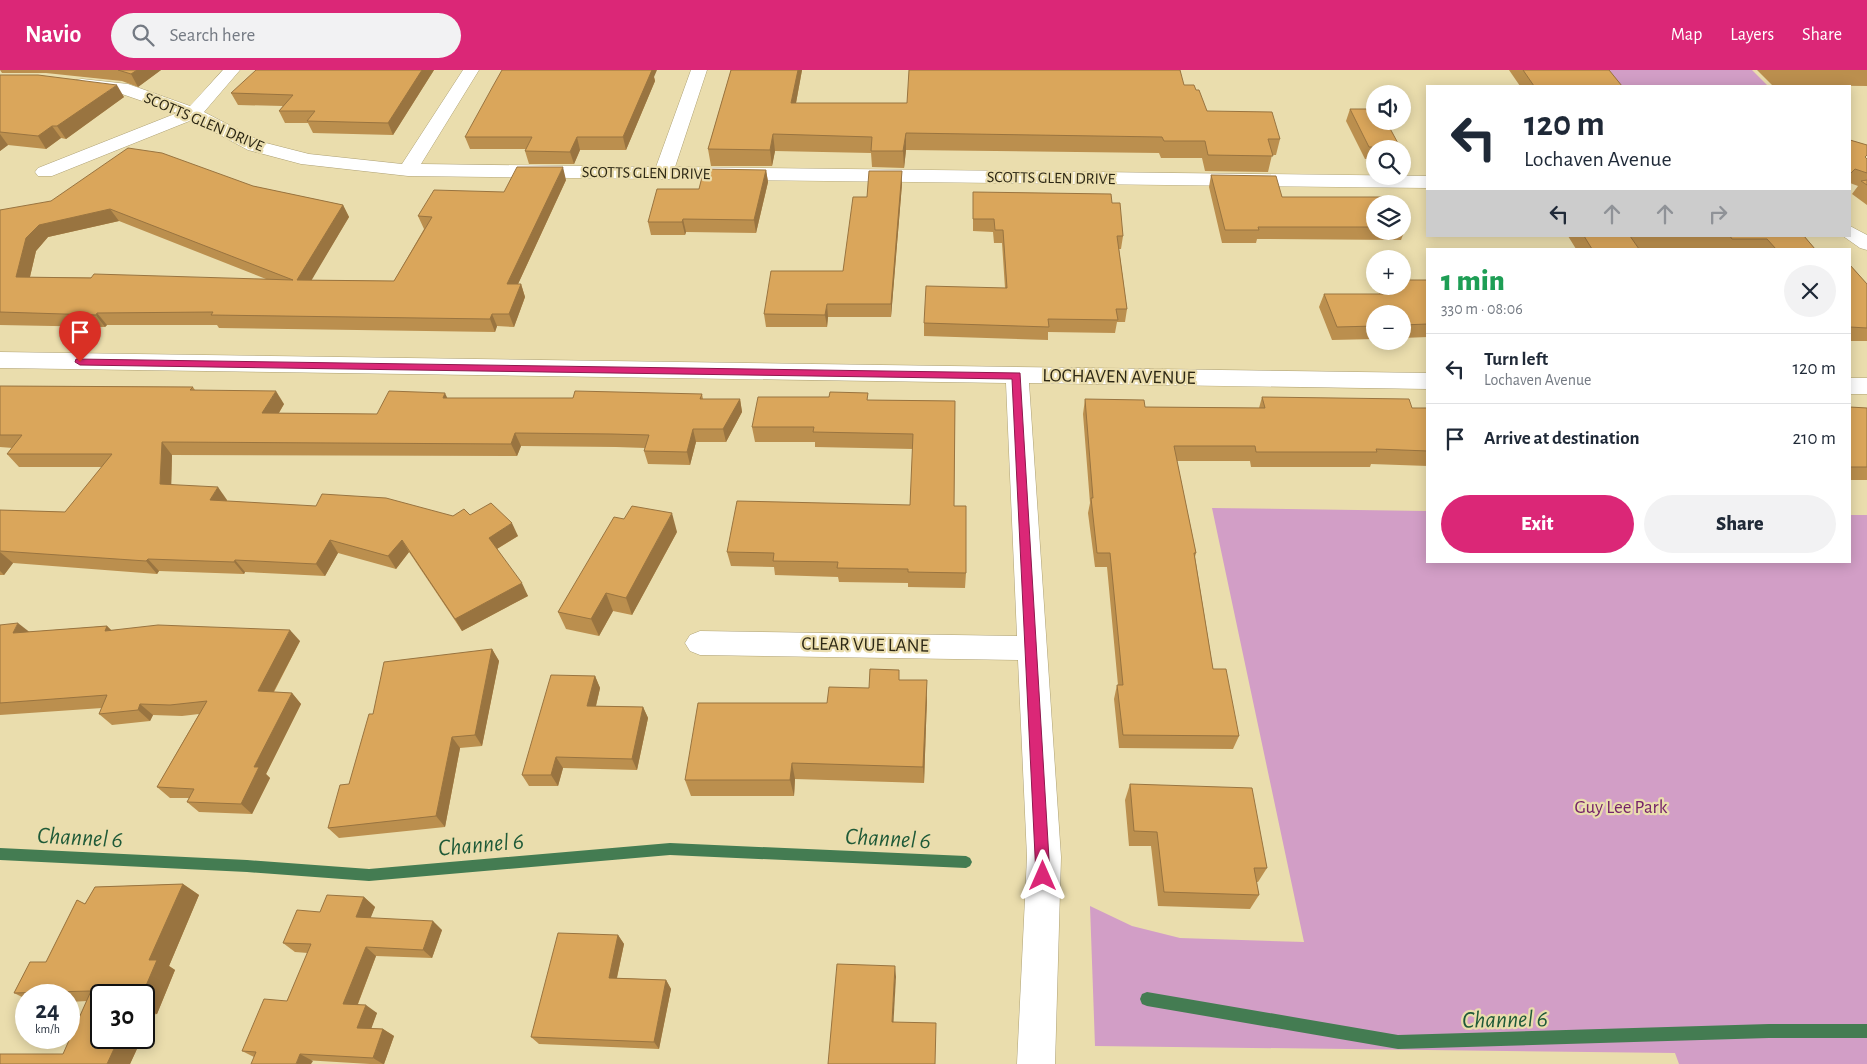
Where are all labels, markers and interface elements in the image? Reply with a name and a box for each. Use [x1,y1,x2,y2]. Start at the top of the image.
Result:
search box [111,13,461,58]
icon: search [129,21,157,49]
text: Navio [25,23,81,47]
text: Search here [169,26,255,45]
text: Map [1671,26,1702,44]
text: Layers [1730,26,1774,44]
text: Share [1802,26,1842,44]
map controls [1366,85,1411,350]
button: sound [1366,85,1411,130]
street label: SCOTTS GLEN DRIVE [142,90,267,155]
icon: left [1441,105,1506,170]
text: 120 m [1524,107,1605,142]
button: search [1366,140,1411,185]
text: Lochaven Avenue [1524,148,1672,170]
street label: SCOTTS GLEN DRIVE [582,164,711,182]
street label: SCOTTS GLEN DRIVE [987,169,1116,187]
button: layers [1366,195,1411,240]
icon: left [1545,200,1573,228]
icon: ahead [1598,200,1626,228]
icon: ahead [1651,200,1679,228]
icon: right [1704,200,1732,228]
button: + [1366,250,1411,295]
button: close [1784,265,1836,317]
text: 1 min [1441,266,1505,296]
text: 330 m · 08:06 [1441,301,1523,317]
button: − [1366,305,1411,350]
pin [59,311,101,362]
icon: arrive [66,318,94,346]
text: Turn left [1484,350,1548,369]
icon: left [1441,355,1469,383]
text: 120 m [1792,359,1836,378]
street label: LOCHAVEN AVENUE [1042,366,1196,388]
text: Lochaven Avenue [1484,372,1591,388]
icon: arrive [1441,425,1469,453]
text: Arrive at destination [1484,429,1640,448]
text: 210 m [1792,429,1836,448]
button: Exit [1441,495,1634,553]
button: Share [1644,495,1836,553]
street label: CLEAR VUE LANE [801,634,929,656]
park label: Guy Lee Park [1575,798,1668,817]
water label: Channel 6 [36,824,124,852]
water label: Channel 6 [844,825,932,853]
water label: Channel 6 [437,829,525,861]
position arrow [1016,849,1068,901]
speed limit sign: 30 [90,984,155,1049]
text: 24 [35,998,60,1023]
water label: Channel 6 [1462,1007,1548,1033]
text: km/h [35,1023,60,1035]

